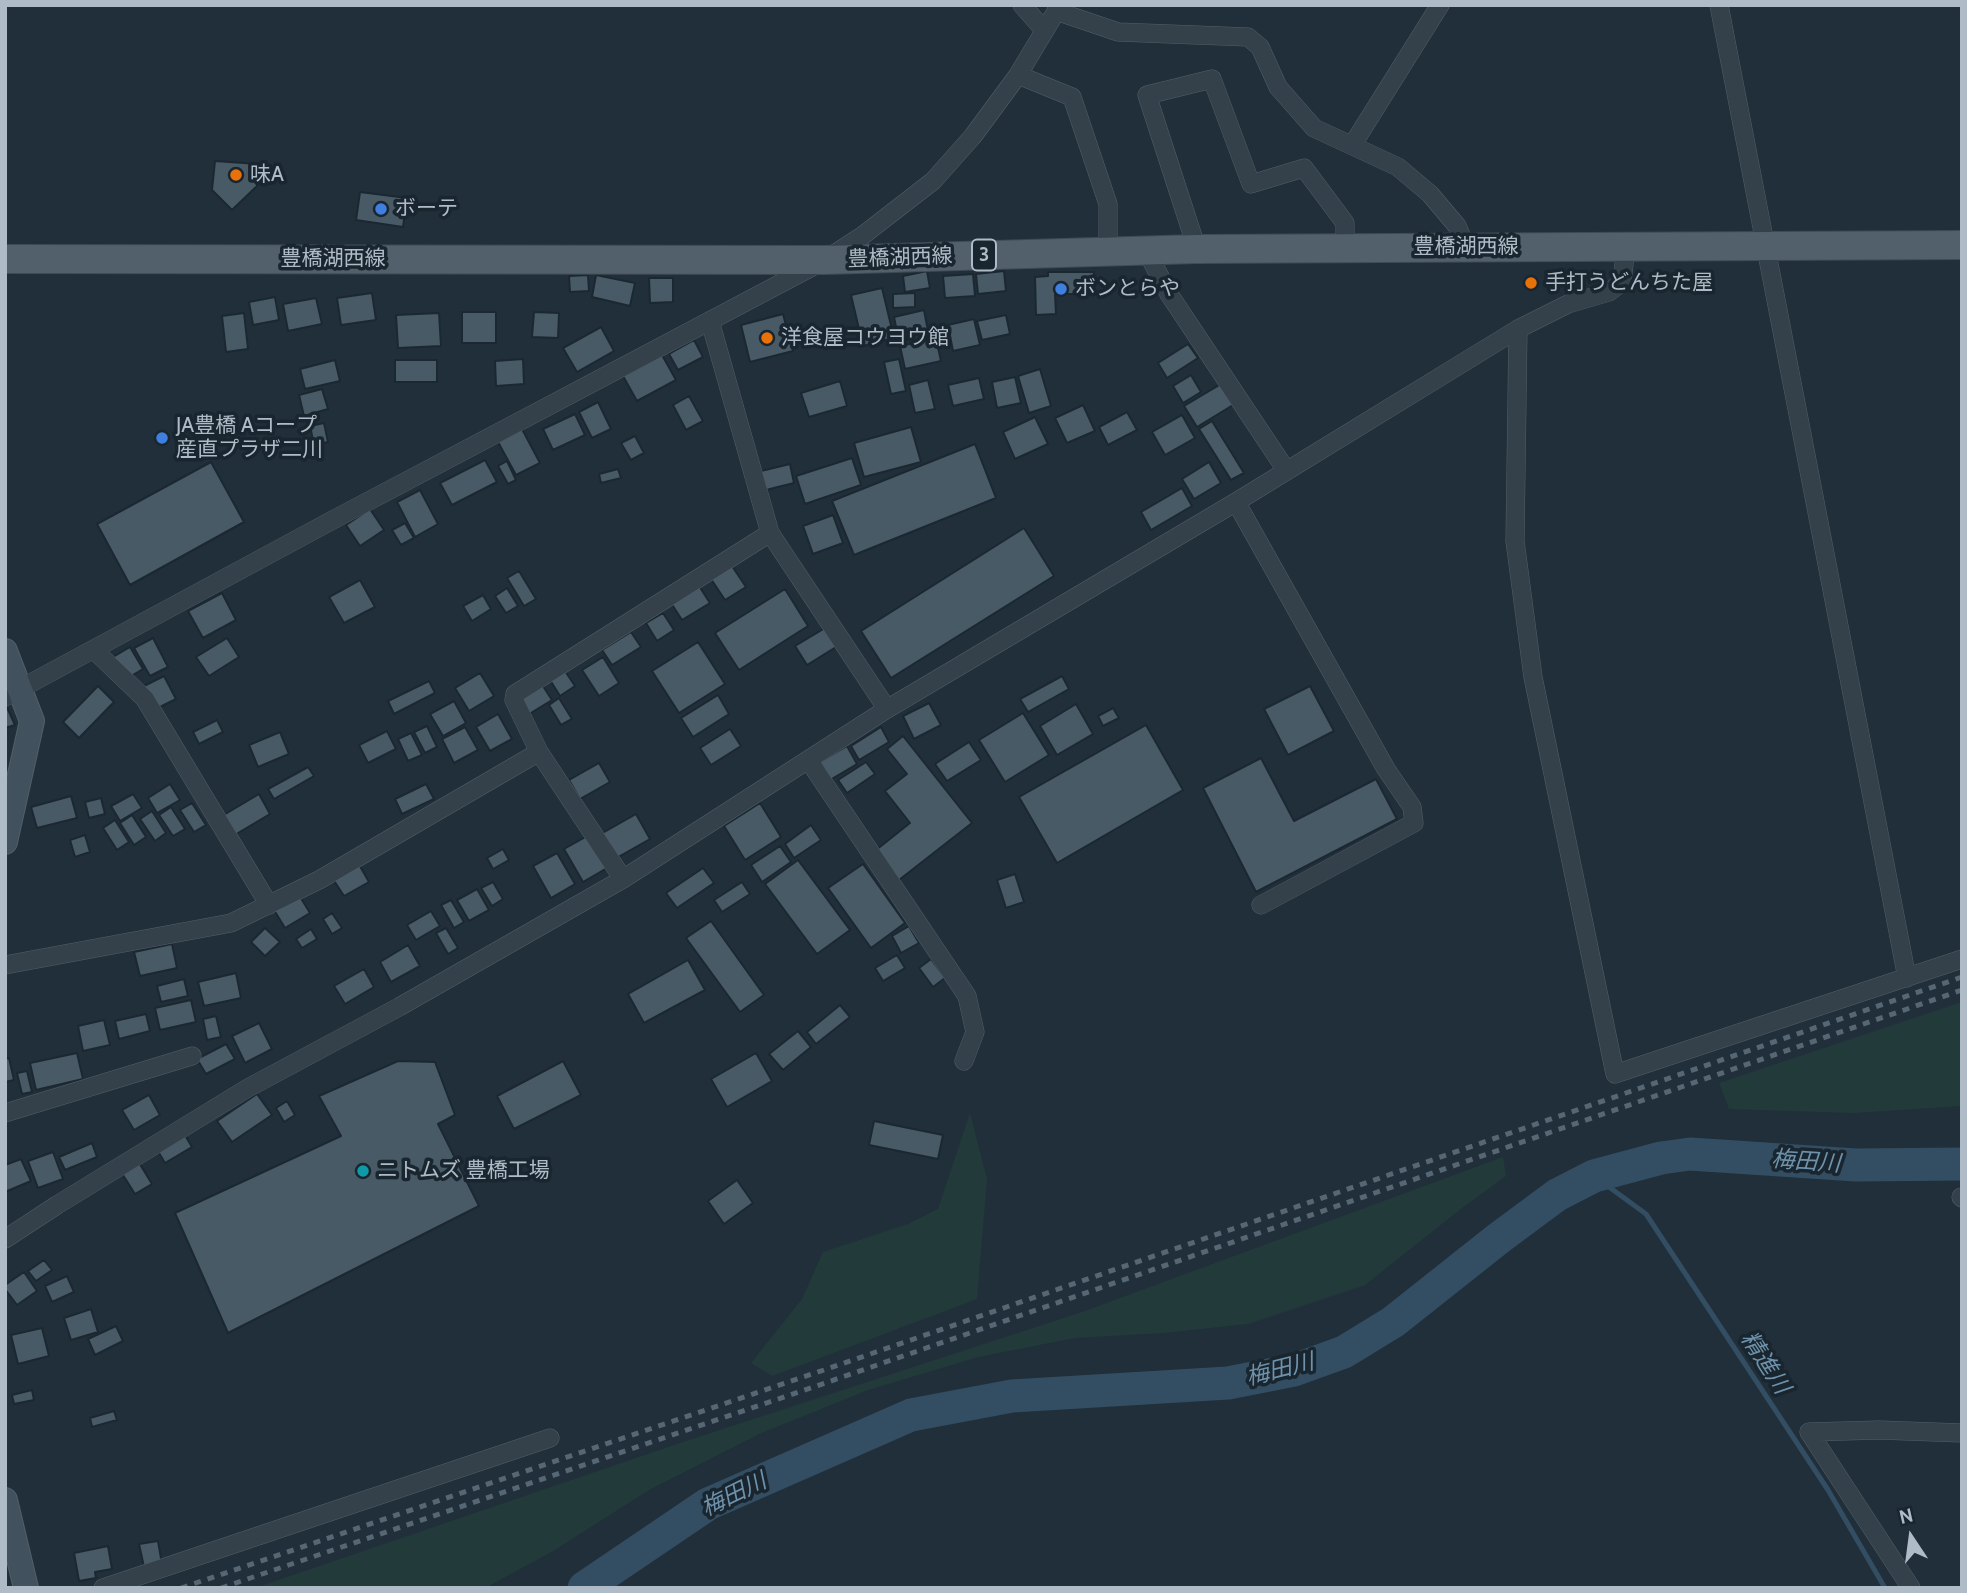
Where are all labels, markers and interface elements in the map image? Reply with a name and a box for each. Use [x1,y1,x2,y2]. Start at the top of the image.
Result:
place label: 味A [250,162,284,188]
marker: 味A [228,167,244,183]
place label: ボーテ [395,196,458,222]
marker: ボーテ [373,201,389,217]
street label: 豊橋湖西線 [1414,234,1518,260]
road number: 3 [972,240,996,270]
street label: 豊橋湖西線 [847,244,953,272]
street label: 豊橋湖西線 [281,246,385,272]
place label: 手打うどんちた屋 [1545,270,1713,296]
marker: 手打うどんちた屋 [1523,275,1539,291]
place label: ボンとらや [1075,276,1180,302]
marker: ボンとらや [1053,281,1069,297]
place label: 洋食屋コウヨウ館 [781,325,949,351]
marker: 洋食屋コウヨウ館 [759,330,775,346]
place label: JA豊橋 Aコープ 産直プラザ二川 [176,413,323,463]
marker: JA豊橋 Aコープ 産直プラザ二川 [154,430,170,446]
water label: 梅田川 [1771,1146,1841,1178]
place label: ニトムズ 豊橋工場 [377,1158,550,1184]
marker: ニトムズ 豊橋工場 [355,1163,371,1179]
water label: 精進川 [1735,1327,1795,1399]
water label: 梅田川 [1243,1348,1317,1392]
water label: 梅田川 [697,1467,771,1523]
north arrow [1876,1502,1946,1572]
text: N [1897,1503,1915,1529]

